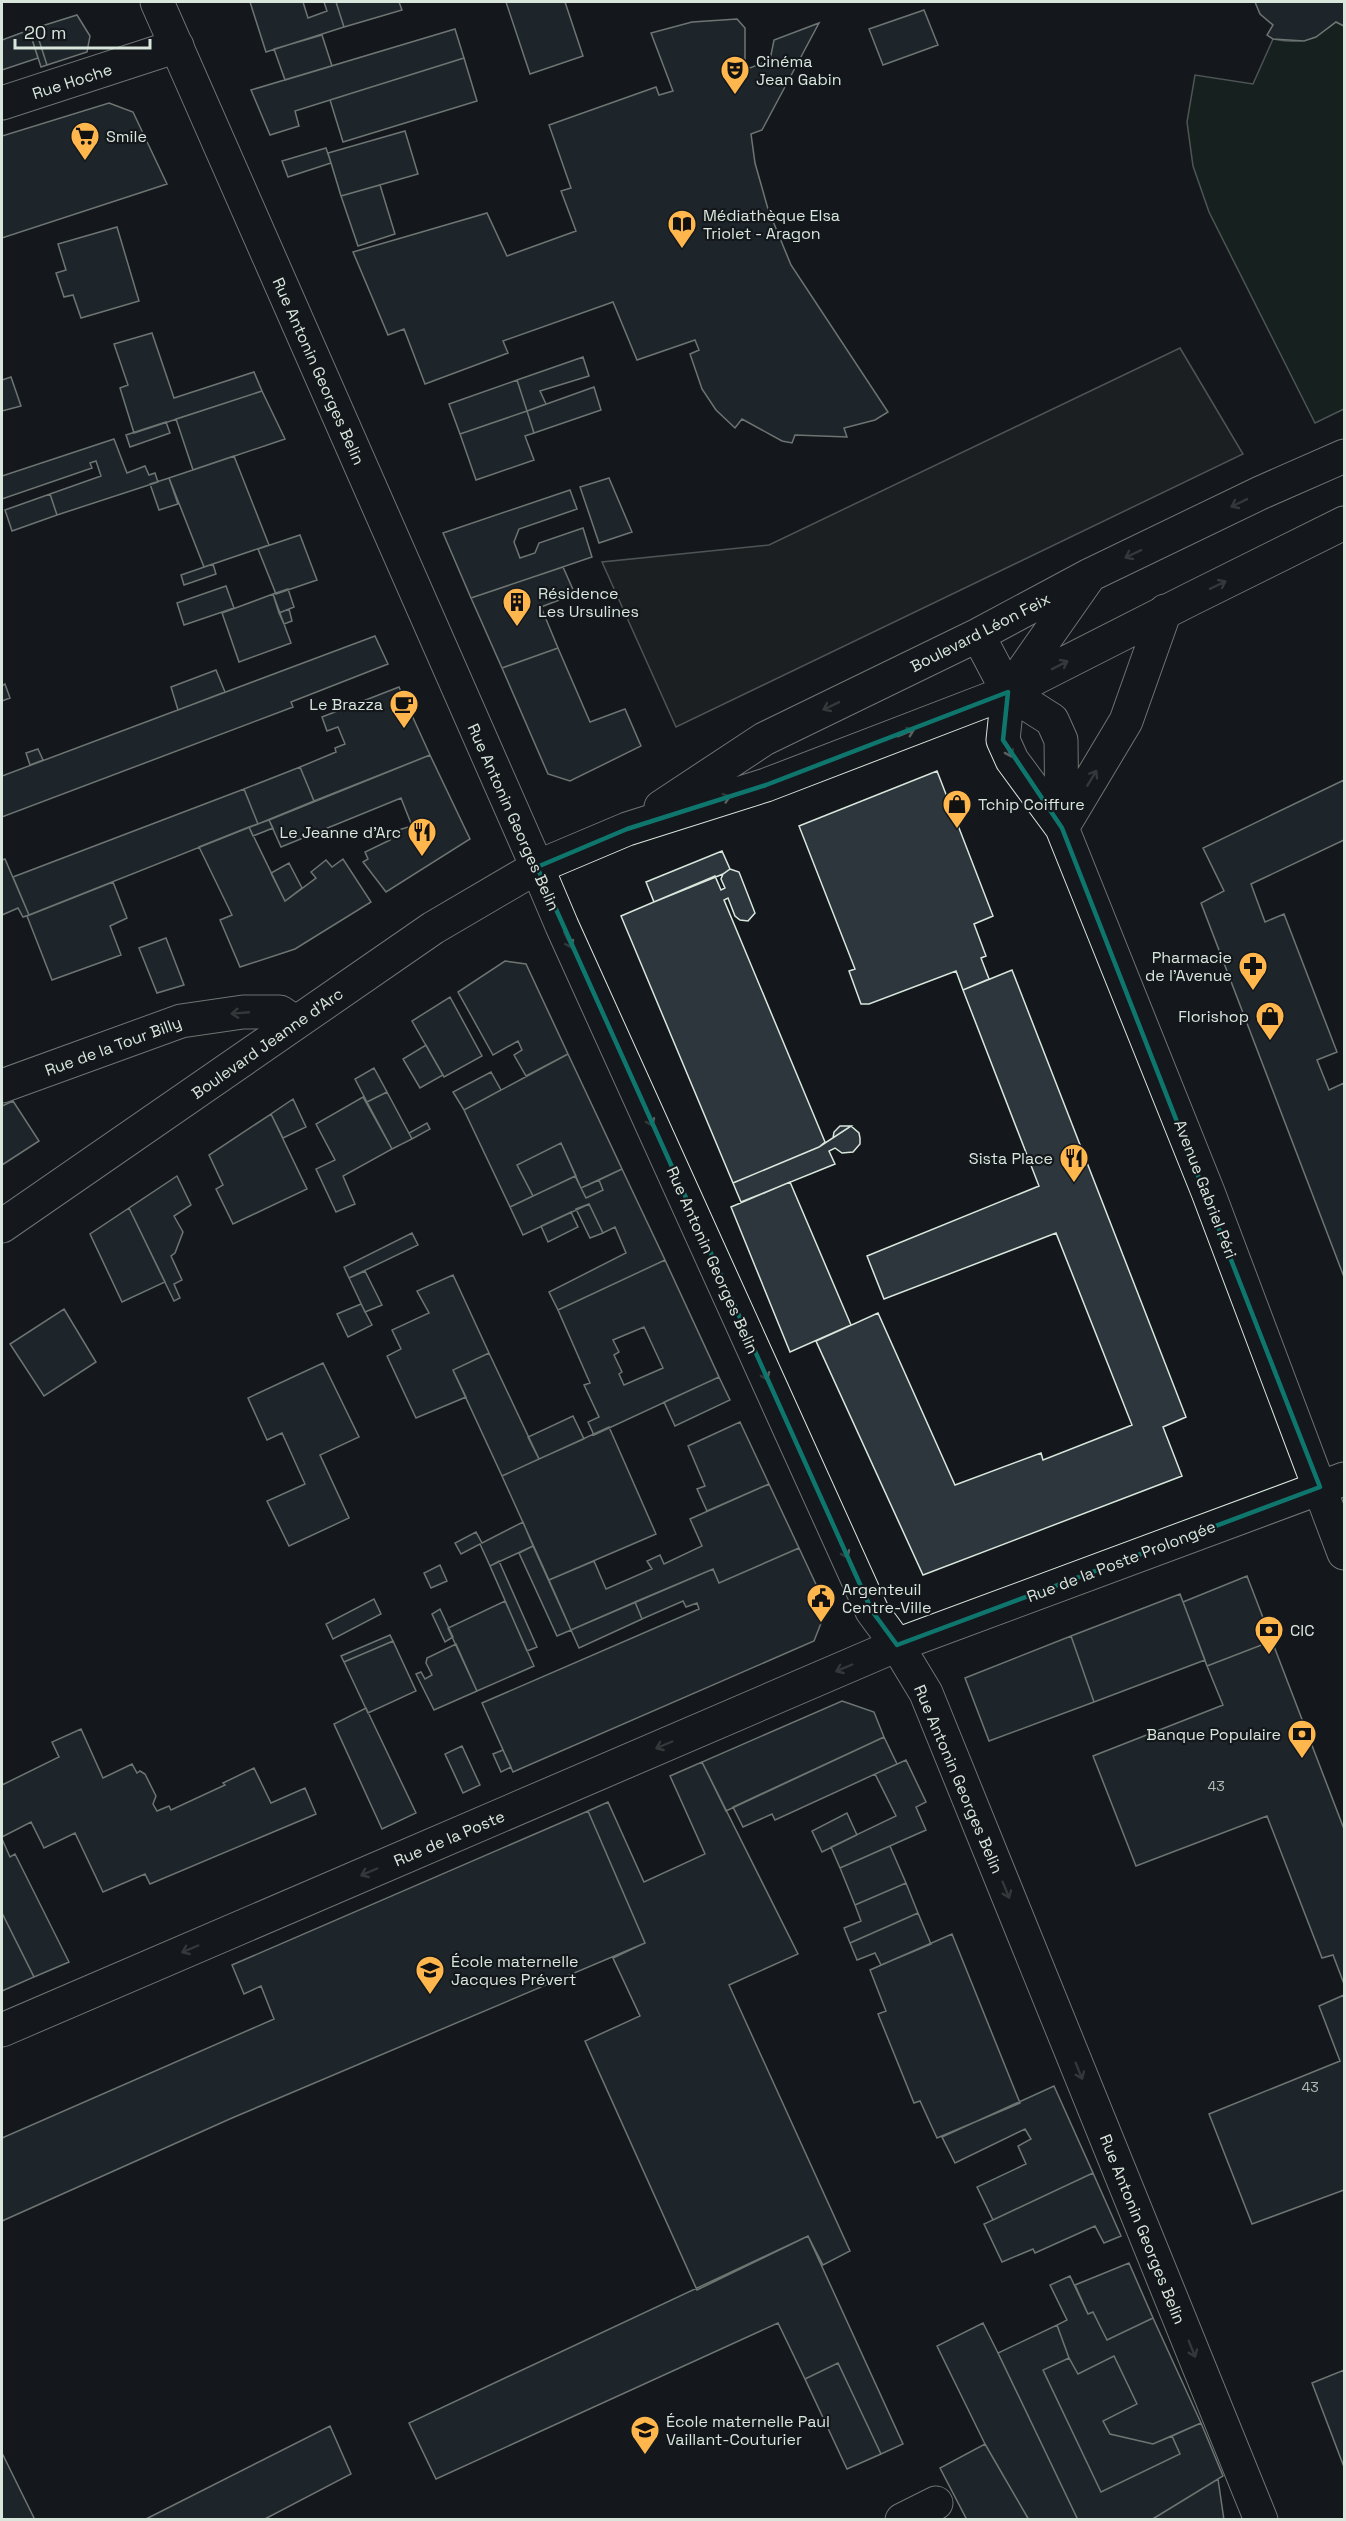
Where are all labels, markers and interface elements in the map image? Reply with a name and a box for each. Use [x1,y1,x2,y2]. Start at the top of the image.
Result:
scale bar [15,12,150,50]
text: 20 m [24,21,67,44]
place label: Cinéma Jean Gabin [756,51,841,90]
theatre icon: Cinéma Jean Gabin [719,54,751,96]
street label: Rue Hoche [30,59,115,104]
supermarket icon: Smile [69,120,101,162]
place label: Smile [106,126,147,147]
place label: Médiathèque Elsa Triolet - Aragon [703,205,840,244]
library icon: Médiathèque Elsa Triolet - Aragon [666,208,698,250]
street label: Rue Antonin Georges Belin [268,274,369,468]
one-way arrow [1231,498,1249,510]
one-way arrow [1125,549,1143,561]
one-way arrow [1208,579,1226,591]
place label: Résidence Les Ursulines [538,583,639,622]
building icon: Résidence Les Ursulines [501,586,533,628]
street label: Boulevard Léon Feix [907,588,1054,677]
one-way arrow [1051,659,1069,670]
cafe icon: Le Brazza [388,688,420,730]
place label: Le Brazza [309,694,383,715]
one-way arrow [822,701,840,713]
street label: Rue Antonin Georges Belin [463,720,564,914]
one-way arrow [896,727,915,738]
one-way arrow [1002,740,1014,758]
one-way arrow [1086,770,1098,787]
shop icon: Tchip Coiffure [941,788,973,830]
one-way arrow [712,793,731,804]
place label: Tchip Coiffure [978,794,1085,815]
restaurant icon: Le Jeanne d'Arc [406,816,438,858]
place label: Le Jeanne d'Arc [279,822,401,843]
one-way arrow [563,931,575,949]
place label: Pharmacie de l'Avenue [1145,947,1232,986]
pharmacy icon: Pharmacie de l'Avenue [1237,950,1269,992]
street label: Boulevard Jeanne d'Arc [187,983,347,1104]
shop icon: Florishop [1254,1000,1286,1042]
place label: Florishop [1178,1006,1249,1027]
one-way arrow [230,1007,250,1018]
street label: Rue de la Tour Billy [42,1012,184,1081]
one-way arrow [644,1108,655,1126]
street label: Avenue Gabriel Péri [1169,1117,1242,1262]
restaurant icon: Sista Place [1058,1142,1090,1184]
place label: Sista Place [969,1148,1053,1169]
street label: Rue Antonin Georges Belin [662,1163,763,1357]
one-way arrow [759,1362,770,1380]
street label: Rue de la Poste Prolongée [1024,1516,1219,1607]
one-way arrow [839,1540,851,1558]
place label: Argenteuil Centre-Ville [842,1579,931,1618]
public building icon: Argenteuil Centre-Ville [805,1582,837,1624]
bank icon: CIC [1253,1614,1285,1656]
place label: CIC [1290,1620,1314,1641]
one-way arrow [835,1663,853,1675]
street label: Rue Antonin Georges Belin [909,1682,1008,1877]
bank icon: Banque Populaire [1286,1718,1318,1760]
place label: Banque Populaire [1146,1724,1281,1745]
one-way arrow [656,1740,674,1751]
house number: 43 [1207,1777,1225,1795]
street label: Rue de la Poste [390,1806,508,1871]
one-way arrow [361,1867,379,1878]
one-way arrow [1001,1881,1012,1899]
one-way arrow [182,1944,200,1955]
place label: École maternelle Jacques Prévert [451,1951,579,1990]
school or university icon: École maternelle Jacques Prévert [414,1954,446,1996]
one-way arrow [1074,2061,1085,2080]
house number: 43 [1301,2078,1319,2096]
street label: Rue Antonin Georges Belin [1095,2131,1190,2327]
one-way arrow [1187,2339,1198,2358]
place label: École maternelle Paul Vaillant-Couturier [666,2411,830,2450]
school or university icon: École maternelle Paul Vaillant-Couturier [629,2414,661,2456]

